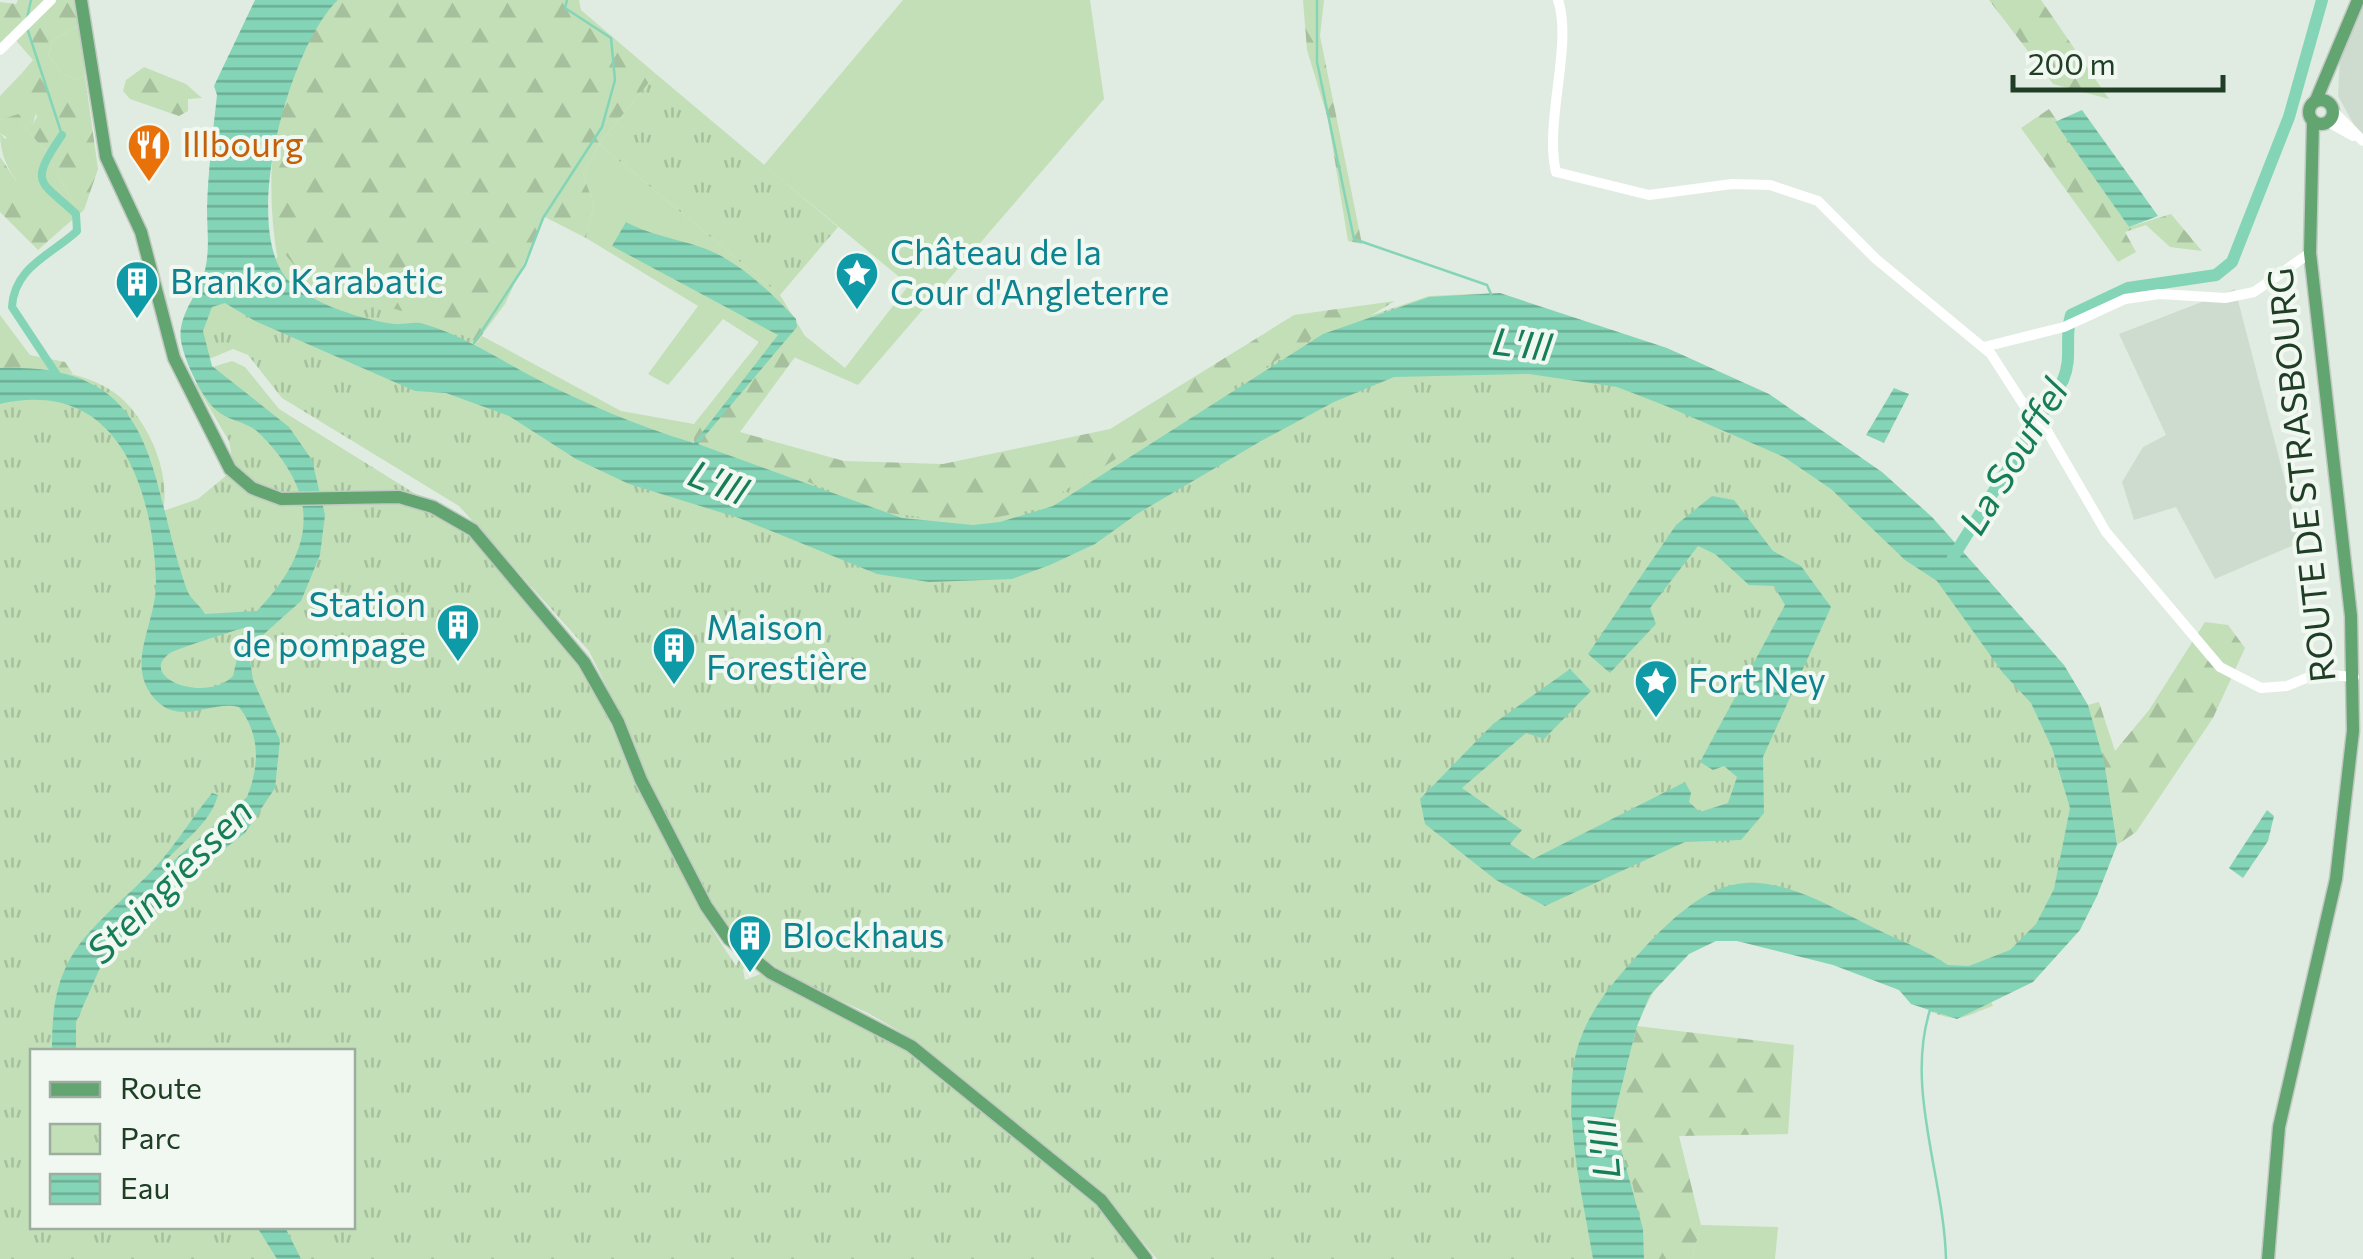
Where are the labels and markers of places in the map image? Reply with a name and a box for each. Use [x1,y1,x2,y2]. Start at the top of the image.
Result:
place label: Illbourg [182,121,304,164]
restaurant icon: Illbourg [126,122,172,183]
place label: Château de la Cour d'Angleterre [890,229,1169,312]
place icon: Château de la Cour d'Angleterre [834,250,880,311]
place label: Branko Karabatic [170,258,444,301]
building icon: Branko Karabatic [114,259,160,320]
place label: Station de pompage [232,581,426,664]
building icon: Station de pompage [435,602,481,663]
place label: Maison Forestière [706,604,868,687]
building icon: Maison Forestière [651,625,697,686]
place label: Fort Ney [1688,657,1826,700]
place icon: Fort Ney [1633,658,1679,719]
place label: Blockhaus [782,912,945,955]
building icon: Blockhaus [727,913,773,974]

